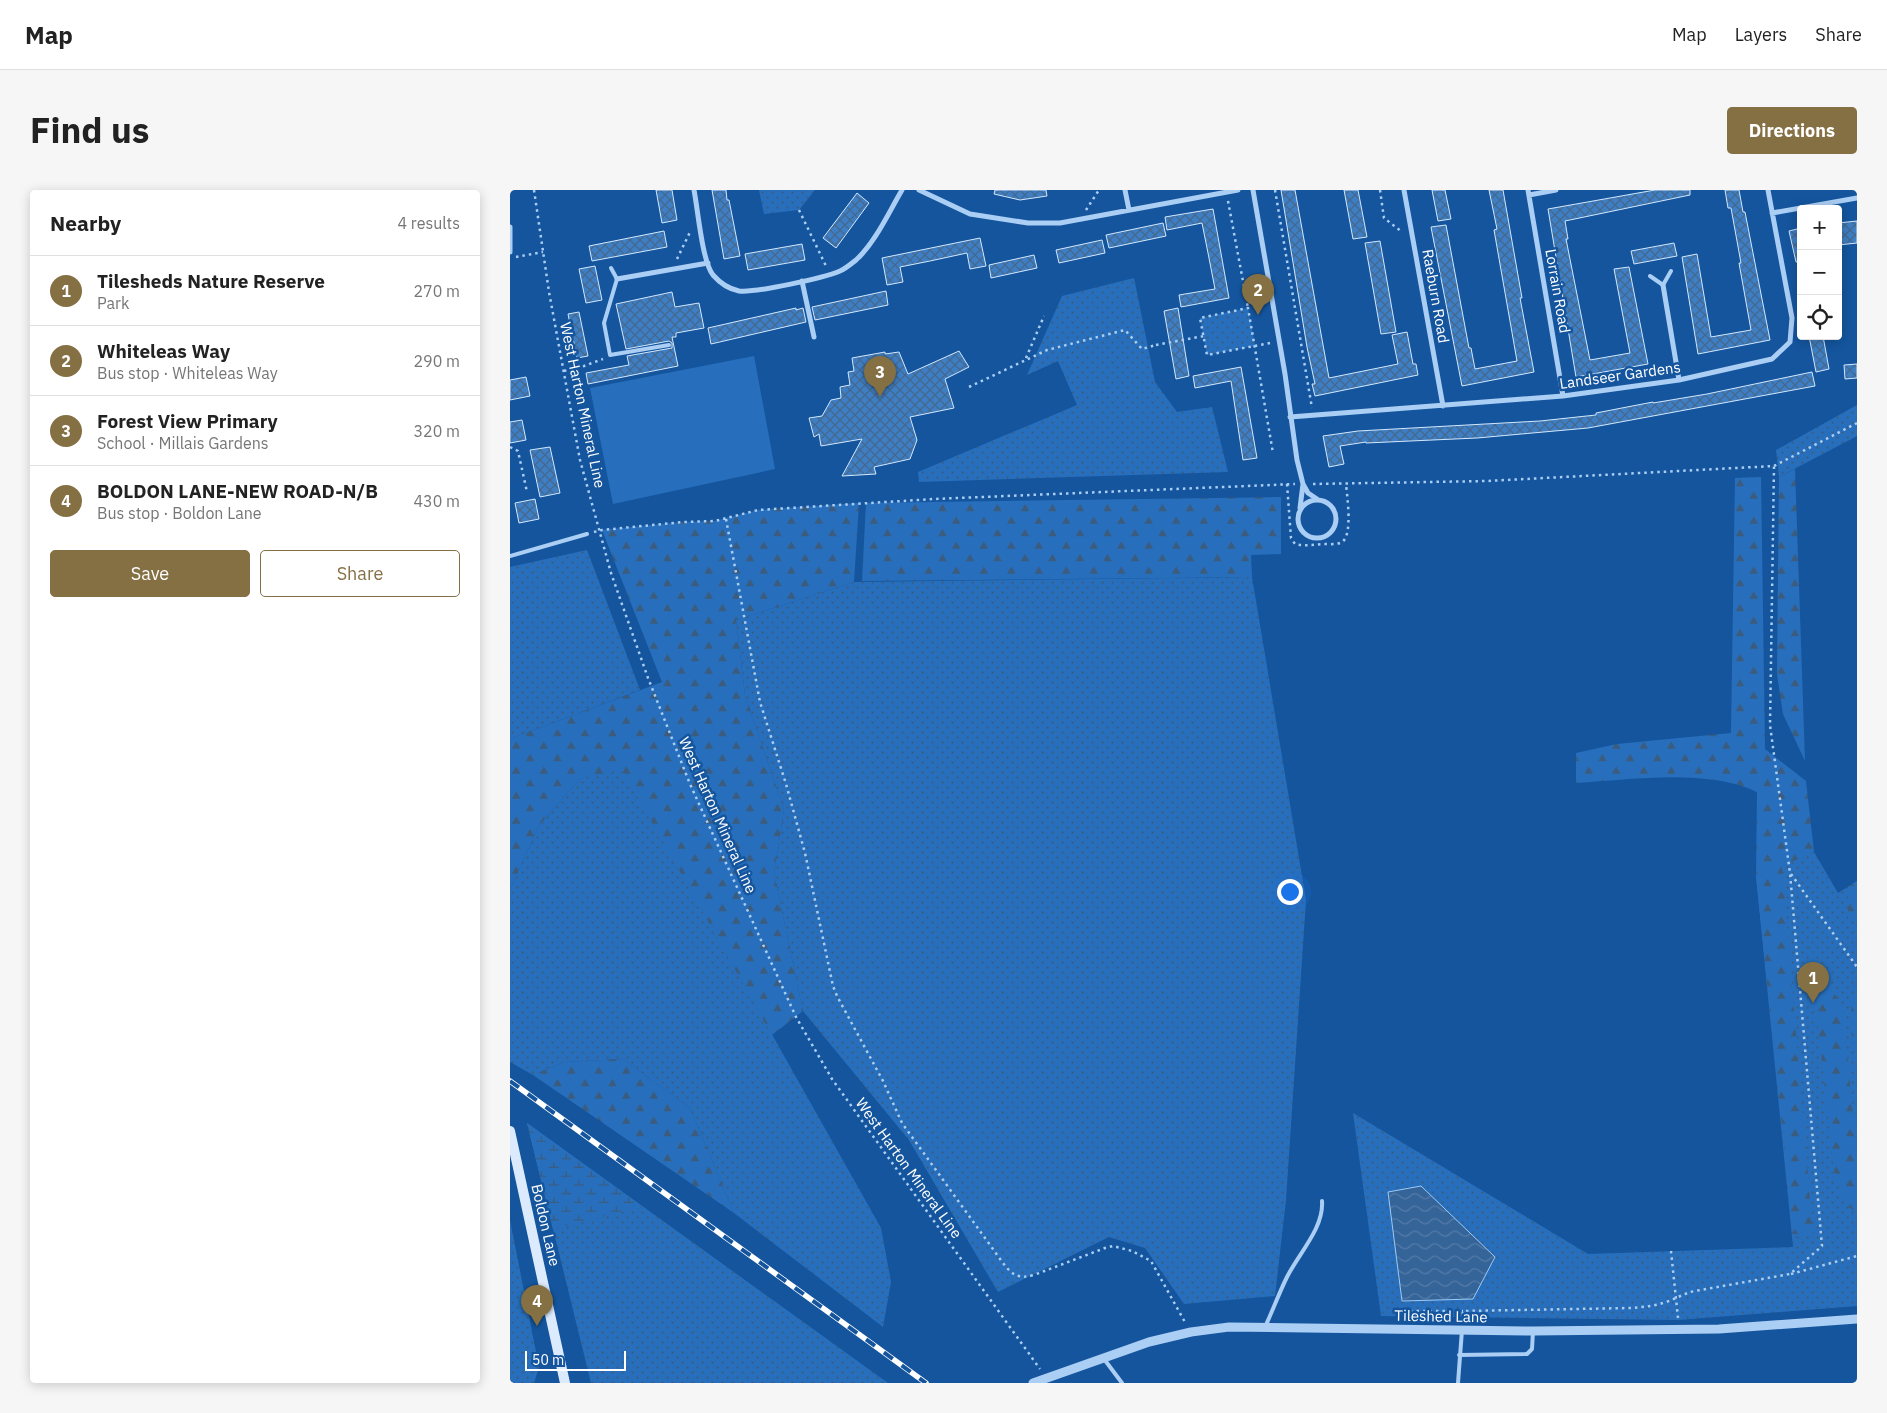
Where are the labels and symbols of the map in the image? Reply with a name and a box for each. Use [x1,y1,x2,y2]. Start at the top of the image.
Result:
street label: Lorrain Road [1541,247,1575,335]
street label: Raeburn Road [1418,248,1454,344]
pin: 2 [1242,274,1274,315]
street label: West Harton Mineral Line [556,320,610,490]
pin: 3 [864,356,896,397]
street label: Landseer Gardens [1558,357,1682,393]
street label: West Harton Mineral Line [675,734,761,896]
your location [1277,879,1303,905]
pin: 1 [1797,962,1829,1003]
street label: West Harton Mineral Line [852,1094,966,1242]
street label: Boldon Lane [527,1182,565,1268]
pin: 4 [521,1285,553,1326]
street label: Tileshed Lane [1394,1306,1488,1326]
scale bar [525,1348,626,1371]

